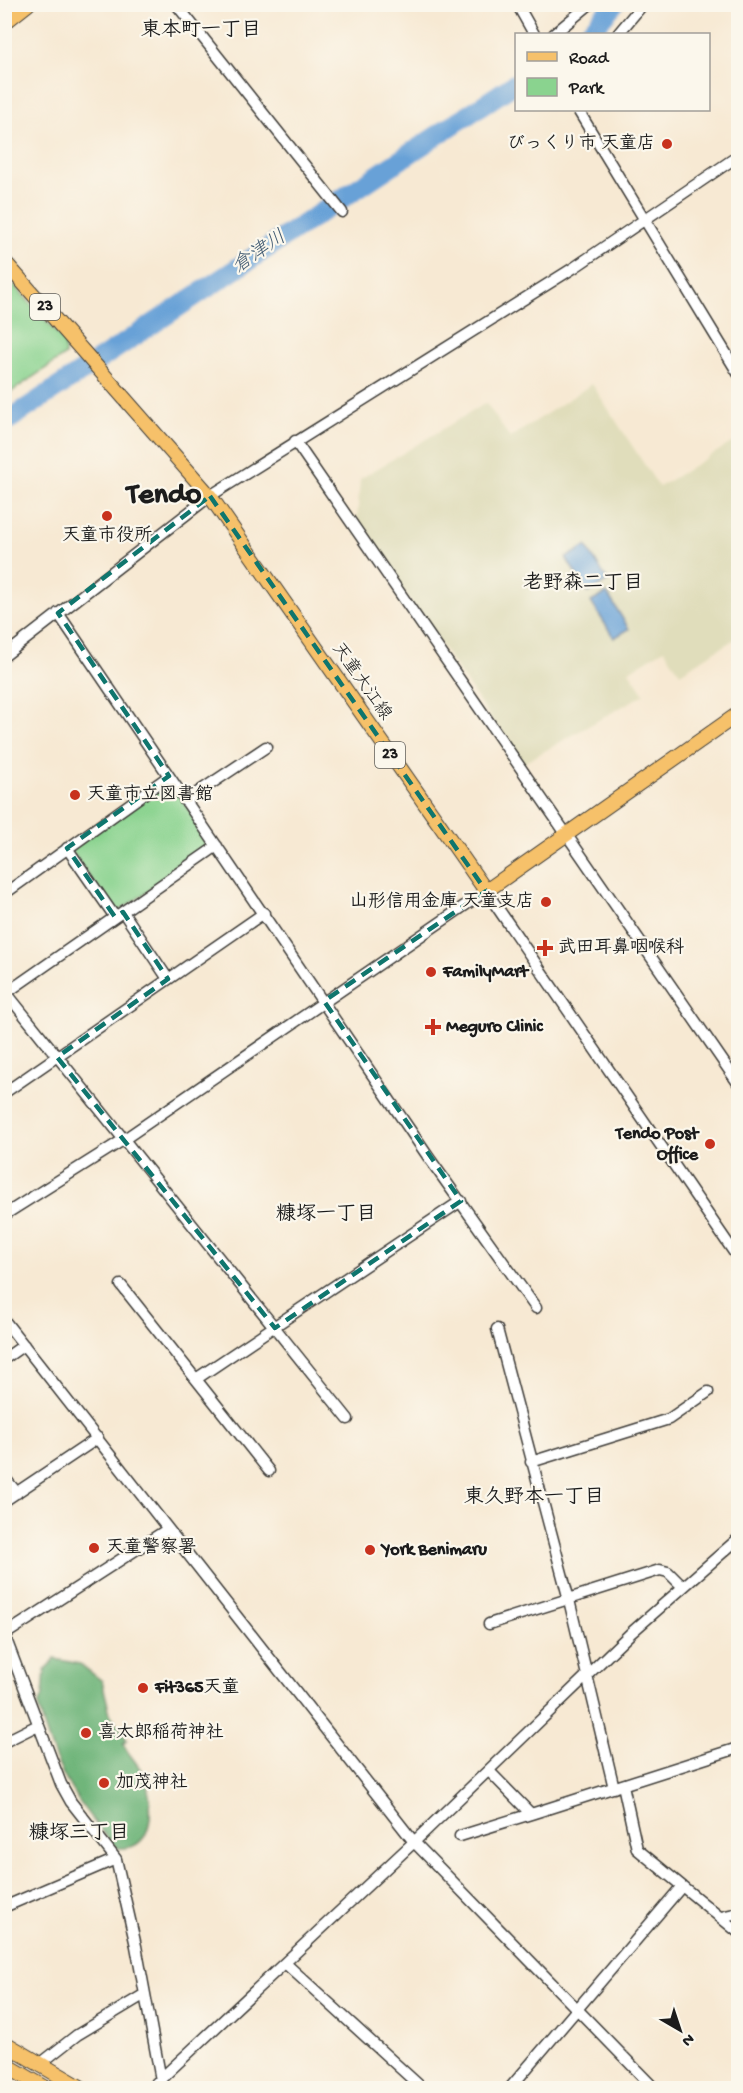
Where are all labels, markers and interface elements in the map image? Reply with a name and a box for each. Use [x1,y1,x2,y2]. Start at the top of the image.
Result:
district label: 東本町一丁目 [141,18,261,43]
legend [515,33,710,111]
text: Road [569,49,610,70]
text: Park [568,79,605,100]
place label: びっくり市 天童店 [507,133,655,155]
marker: びっくり市 天童店 [660,137,674,151]
water label: 倉津川 [228,225,291,279]
road number: 23 [30,294,60,320]
district label: Tendo [125,479,202,514]
marker: 天童市役所 [100,509,114,523]
place label: 天童市役所 [62,525,152,547]
district label: 老野森二丁目 [523,571,643,596]
street label: 天童大江線 [327,639,396,725]
road number: 23 [375,742,405,768]
place label: 天童市立図書館 [87,784,213,806]
marker: 天童市立図書館 [68,788,82,802]
place label: 山形信用金庫 天童支店 [350,890,534,913]
marker: 山形信用金庫 天童支店 [539,895,553,909]
place label: 武田耳鼻咽喉科 [558,937,684,959]
marker: 武田耳鼻咽喉科 [536,939,554,957]
place label: FamilyMart [442,962,530,983]
marker: FamilyMart [424,965,438,979]
place label: Meguro Clinic [446,1017,544,1038]
marker: Meguro Clinic [424,1018,442,1036]
place label: Tendo Post Office [614,1124,700,1166]
marker: Tendo Post Office [703,1137,717,1151]
district label: 糠塚一丁目 [276,1202,376,1227]
district label: 東久野本一丁目 [464,1485,604,1510]
place label: 天童警察署 [106,1537,196,1559]
place label: York Benimaru [380,1540,487,1561]
marker: 天童警察署 [87,1541,101,1555]
marker: York Benimaru [363,1543,377,1557]
place label: Fit365天童 [154,1677,239,1699]
marker: Fit365天童 [136,1681,150,1695]
place label: 喜太郎稲荷神社 [98,1722,224,1744]
marker: 喜太郎稲荷神社 [79,1726,93,1740]
place label: 加茂神社 [116,1772,188,1794]
marker: 加茂神社 [97,1776,111,1790]
district label: 糠塚三丁目 [29,1821,129,1846]
north arrow [650,2000,710,2060]
text: N [677,2028,697,2050]

